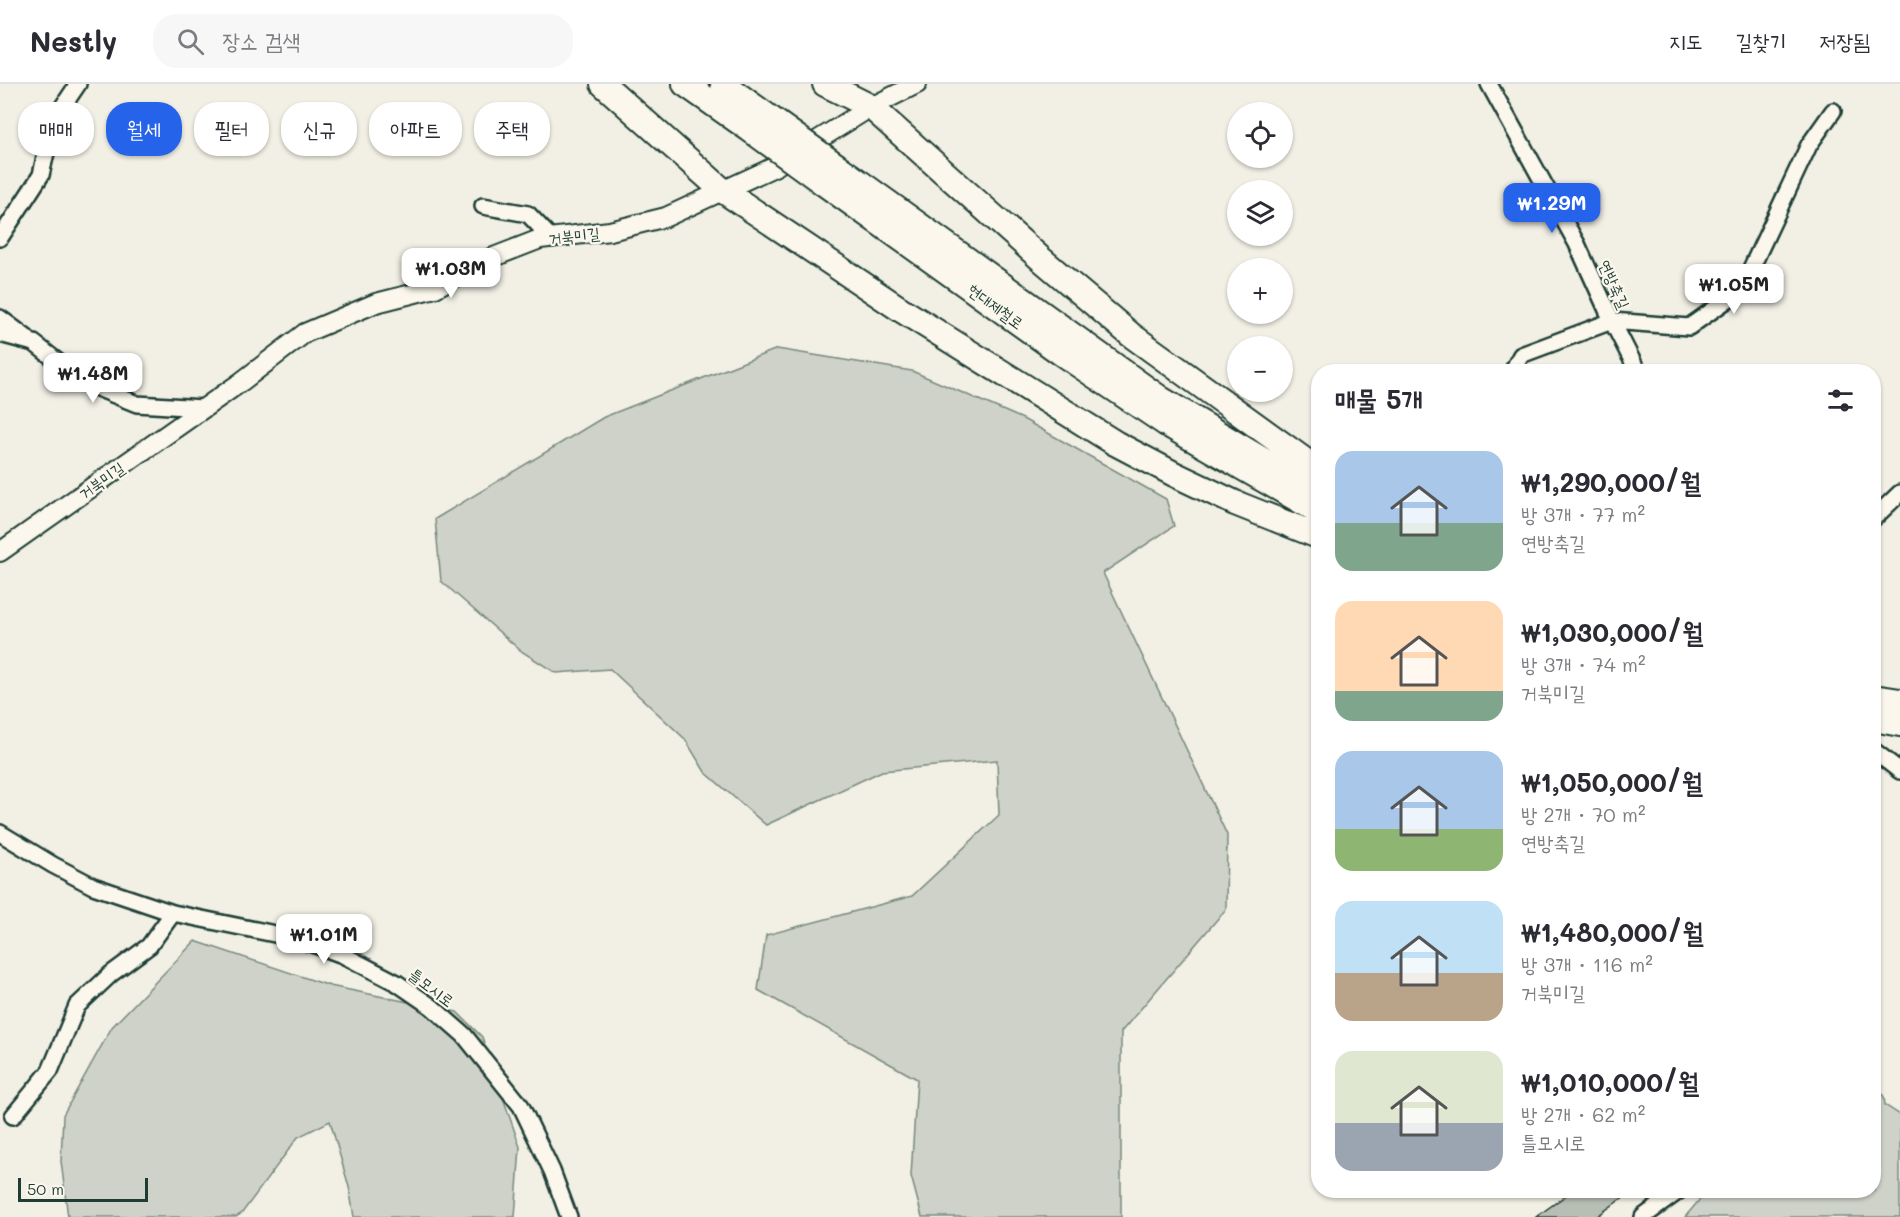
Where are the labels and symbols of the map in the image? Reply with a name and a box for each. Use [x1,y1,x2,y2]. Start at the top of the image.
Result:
pin: ₩1.29M [1503,183,1601,234]
street label: 거북미길 [547,222,601,248]
pin: ₩1.03M [402,248,500,299]
street label: 연방축길 [1595,256,1635,312]
pin: ₩1.05M [1685,264,1783,315]
street label: 현대제철로 [964,279,1028,333]
pin: ₩1.48M [44,353,142,404]
street label: 거북미길 [74,457,128,503]
pin: ₩1.01M [275,914,373,965]
street label: 틀모시로 [405,963,459,1011]
scale bar [18,1175,148,1202]

